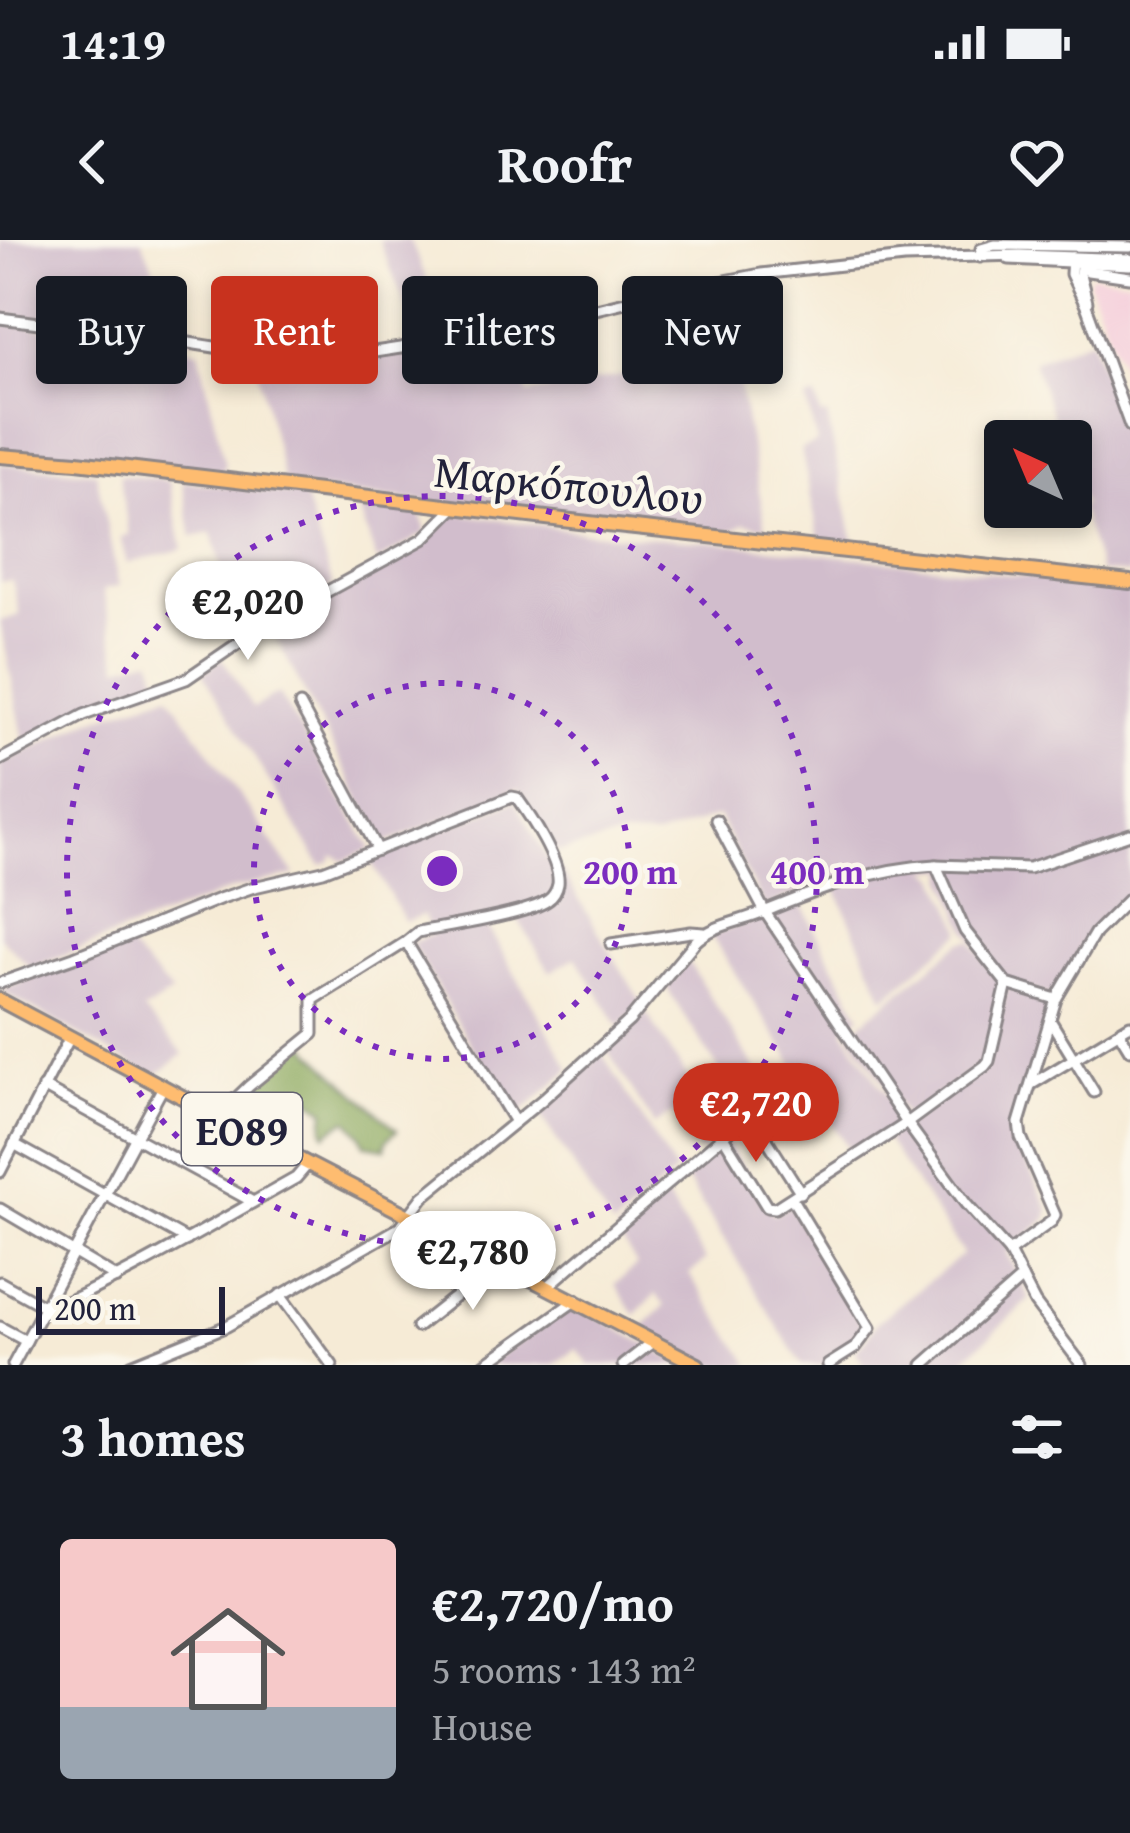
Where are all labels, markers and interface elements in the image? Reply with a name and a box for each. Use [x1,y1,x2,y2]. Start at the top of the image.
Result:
text: 14:19 [60,10,166,75]
text: Roofr [498,123,632,202]
icon: back [60,129,126,195]
icon: heart [1004,129,1070,195]
chip: Buy [36,276,187,384]
chip: Rent [211,276,378,384]
chip: Filters [402,276,598,384]
chip: New [622,276,783,384]
north arrow [984,420,1092,528]
map controls [984,420,1092,528]
street label: Μαρκόπουλου [431,438,707,530]
pin: €2,020 [150,561,346,663]
text: €2,020 [192,571,304,628]
text: 200 m [583,844,678,897]
text: 400 m [770,844,865,897]
centre of rings [421,850,463,892]
pin: €2,720 [658,1063,854,1165]
text: €2,720 [700,1073,812,1130]
road number: ΕΟ89 [182,1093,302,1165]
pin: €2,780 [375,1211,571,1313]
text: €2,780 [417,1221,529,1278]
scale bar [36,1281,225,1334]
text: 200 m [54,1284,136,1332]
text: 3 homes [60,1400,246,1475]
icon: filters [1004,1404,1070,1470]
text: €2,720/mo [432,1565,674,1640]
icon: home [156,1587,300,1731]
text: 5 rooms · 143 m² [432,1640,696,1697]
text: House [432,1697,533,1754]

